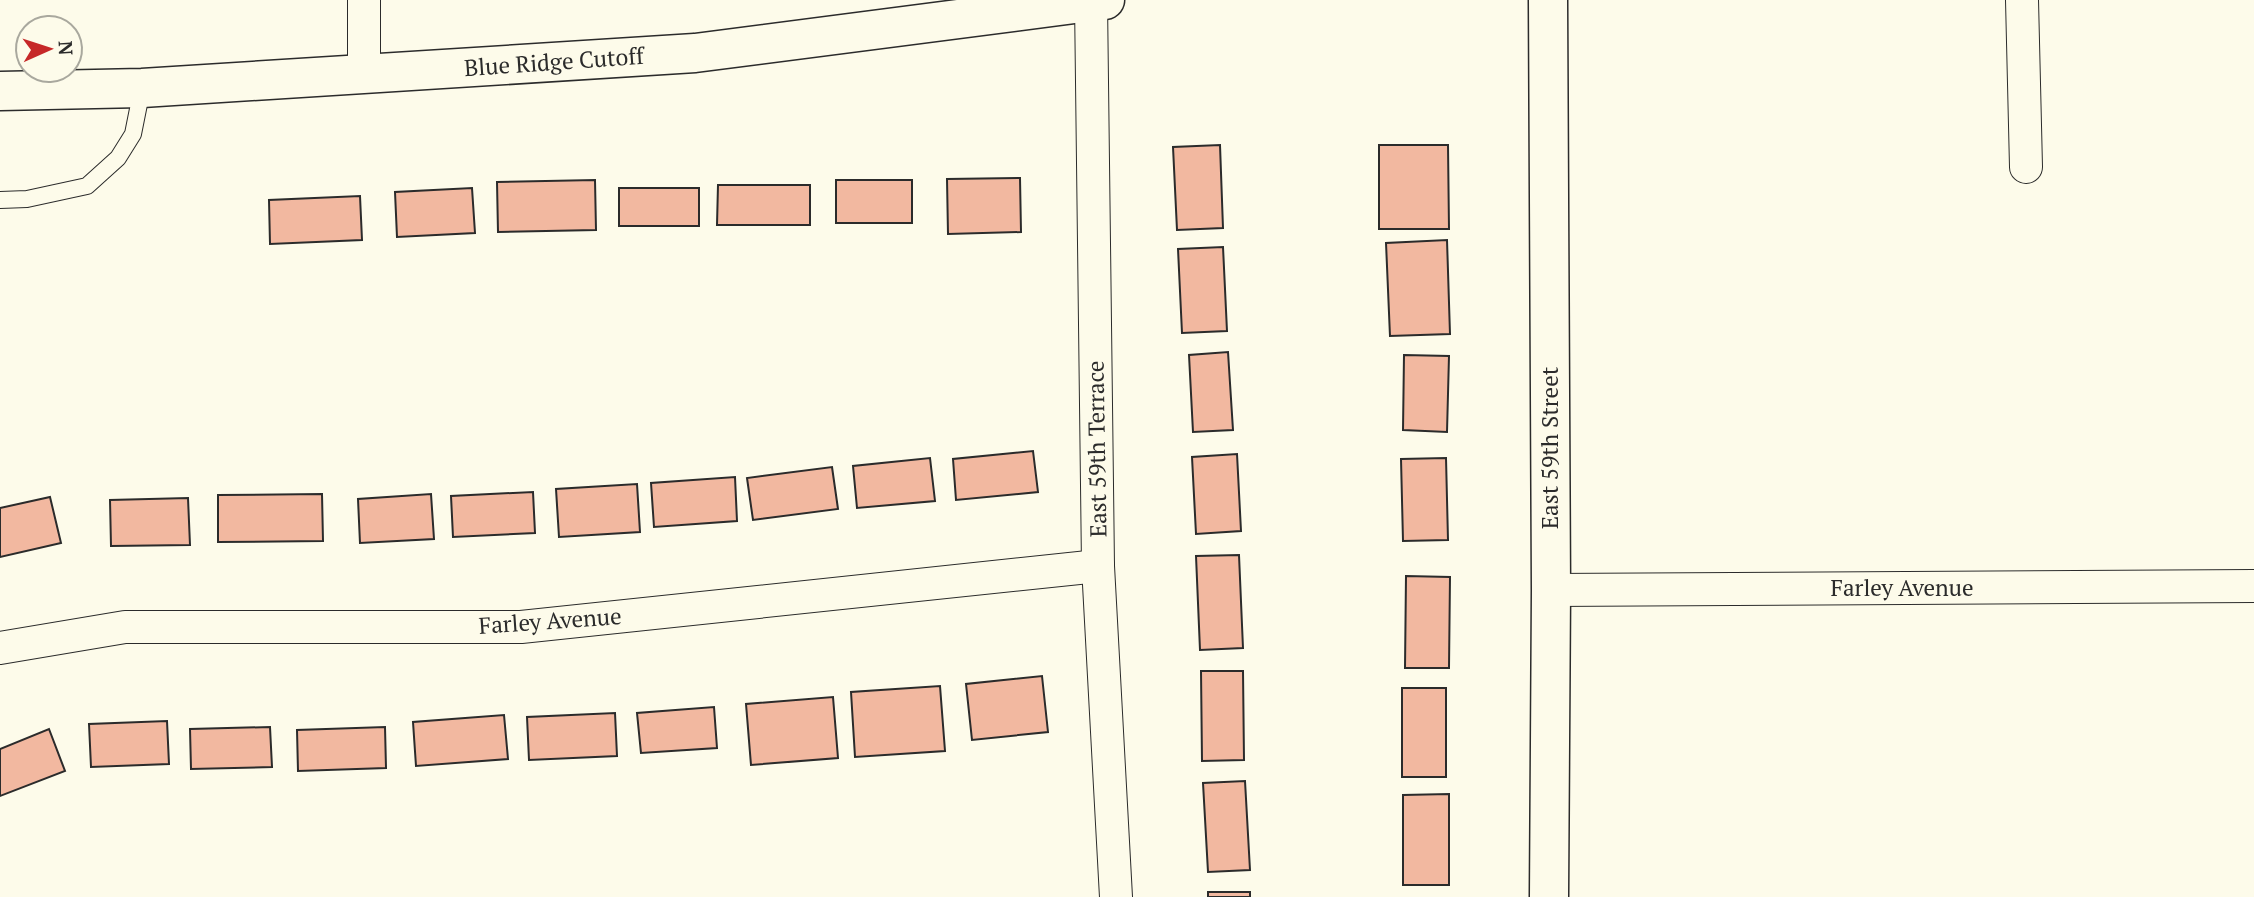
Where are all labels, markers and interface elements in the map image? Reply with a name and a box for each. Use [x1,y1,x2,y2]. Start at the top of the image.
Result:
north arrow [14,14,84,84]
text: N [54,40,79,57]
street label: Blue Ridge Cutoff [463,40,647,83]
street label: East 59th Terrace [1079,360,1114,538]
street label: East 59th Street [1534,366,1565,529]
street label: Farley Avenue [1830,572,1974,603]
street label: Farley Avenue [478,600,622,641]

